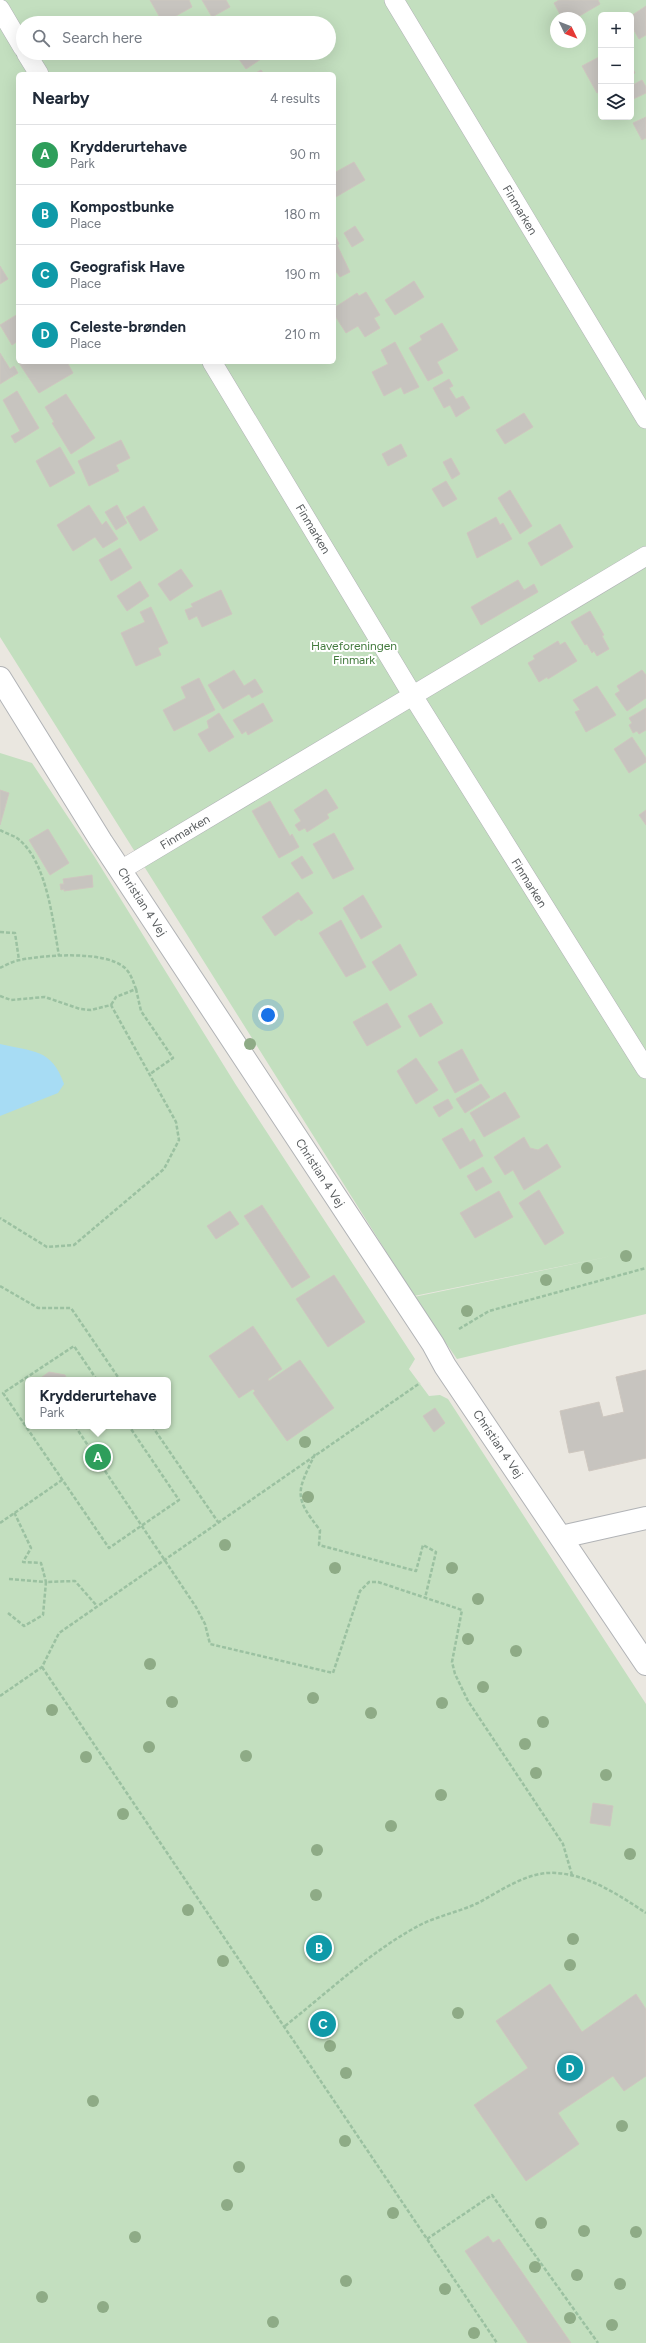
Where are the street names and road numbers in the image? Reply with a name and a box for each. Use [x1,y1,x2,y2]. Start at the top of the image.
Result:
street label: Finmarken [500,183,540,238]
street label: Finmarken [293,502,333,557]
street label: Finmarken [158,812,213,852]
street label: Finmarken [508,856,550,910]
street label: Christian 4 Vej [115,865,169,939]
street label: Christian 4 Vej [293,1136,347,1210]
street label: Christian 4 Vej [470,1407,526,1481]

